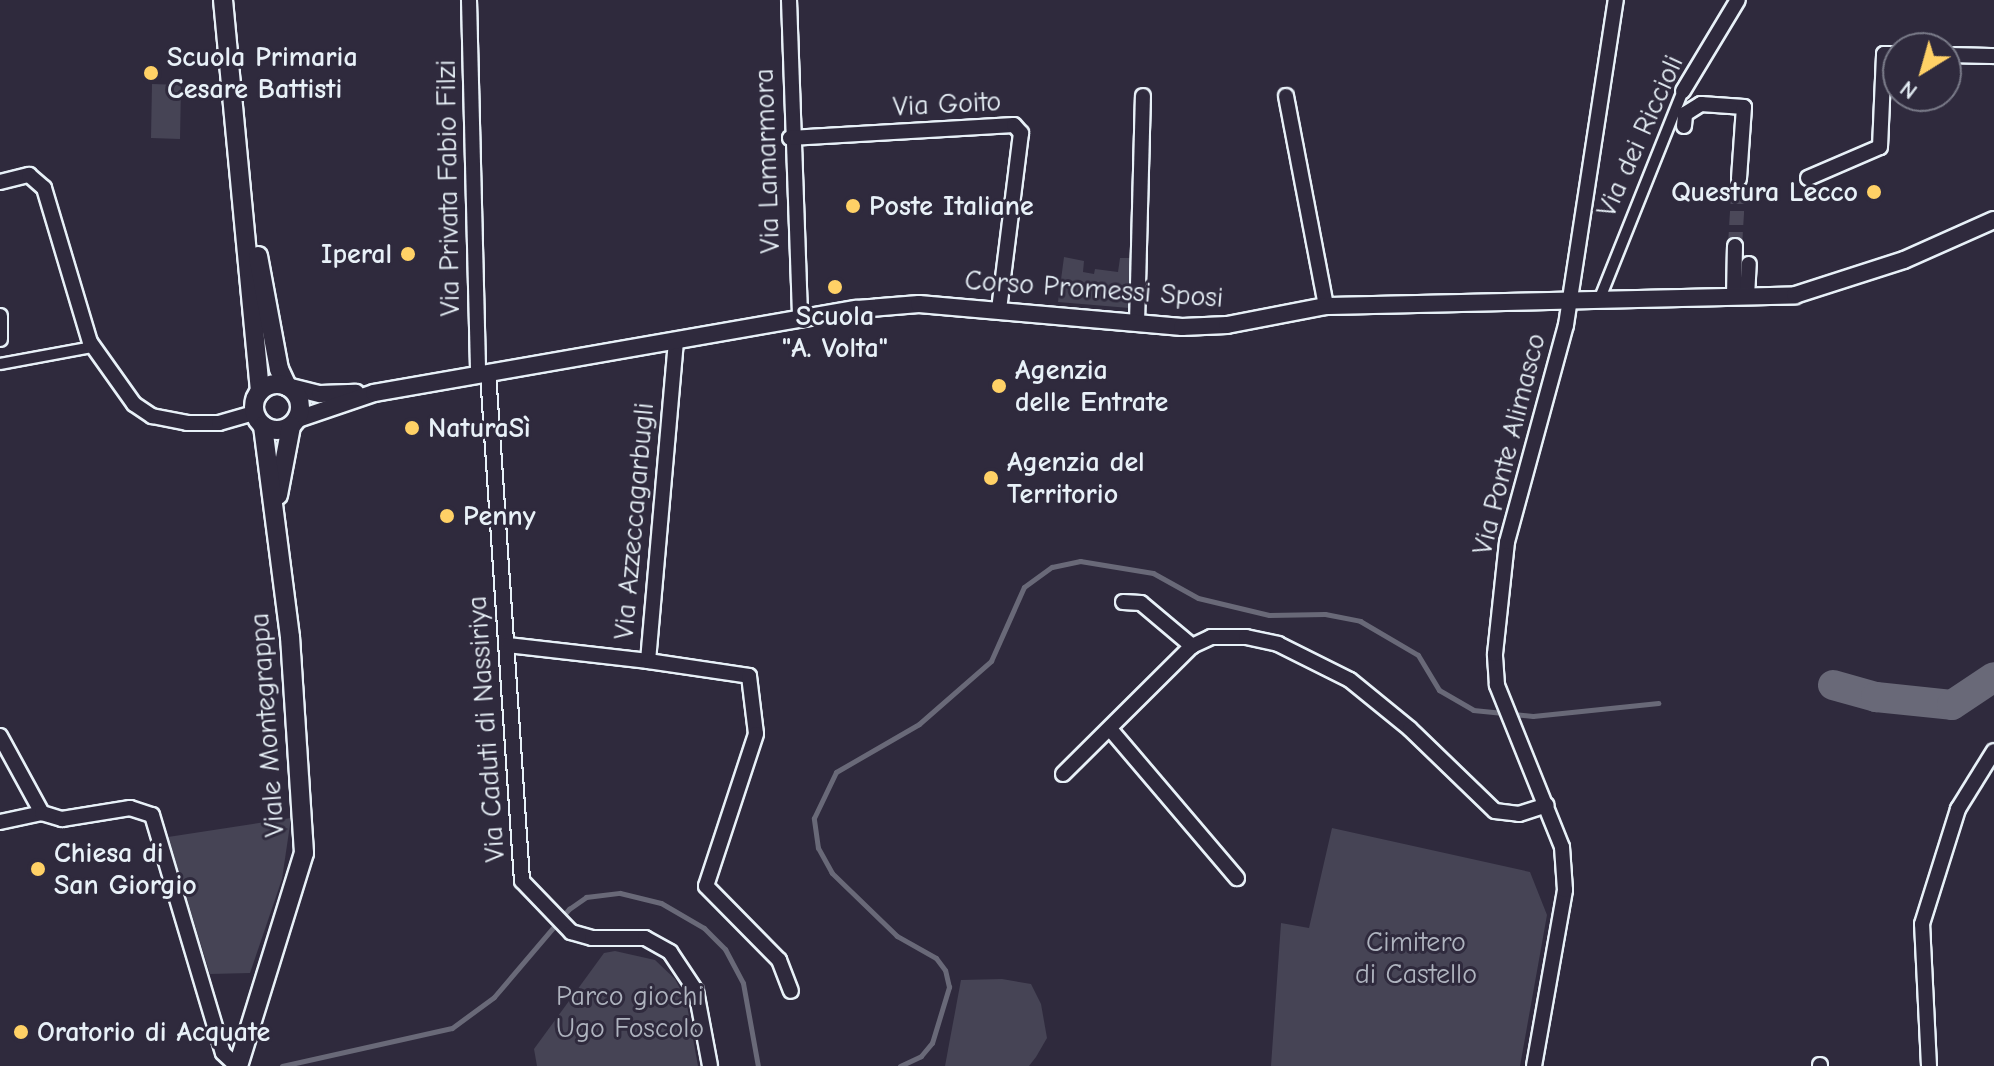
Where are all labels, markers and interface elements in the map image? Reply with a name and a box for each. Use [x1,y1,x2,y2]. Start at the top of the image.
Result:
north arrow [1882,32,1962,112]
place label: Scuola Primaria Cesare Battisti [167,40,358,106]
street label: Via dei Riccioli [1589,50,1691,222]
street label: Via Privata Fabio Filzi [429,59,467,317]
marker: Scuola Primaria Cesare Battisti [142,64,160,82]
street label: Via Lamarmora [747,68,787,254]
text: N [1895,75,1922,104]
street label: Via Goito [892,84,1002,124]
place label: Questura Lecco [1671,175,1858,209]
marker: Questura Lecco [1865,183,1883,201]
place label: Poste Italiane [869,189,1034,223]
marker: Poste Italiane [844,197,862,215]
place label: Iperal [321,237,392,271]
marker: Iperal [399,245,417,263]
street label: Corso Promessi Sposi [964,263,1224,315]
marker: Scuola "A. Volta" [826,278,844,296]
place label: Scuola "A. Volta" [782,299,888,365]
street label: Via Ponte Alimasco [1465,330,1553,558]
place label: Agenzia delle Entrate [1015,353,1168,419]
marker: Agenzia delle Entrate [990,377,1008,395]
street label: Via Azzeccagarbugli [607,401,661,641]
place label: NaturaSì [428,411,531,445]
marker: NaturaSì [403,419,421,437]
place label: Agenzia del Territorio [1007,445,1145,511]
marker: Agenzia del Territorio [982,469,1000,487]
place label: Penny [463,499,535,533]
marker: Penny [438,507,456,525]
street label: Via Caduti di Nassiriya [460,595,512,863]
street label: Viale Montegrappa [242,612,292,838]
place label: Chiesa di San Giorgio [54,836,197,902]
marker: Chiesa di San Giorgio [29,860,47,878]
park label: Cimitero di Castello [1355,925,1477,991]
park label: Parco giochi Ugo Foscolo [556,979,704,1045]
place label: Oratorio di Acquate [37,1015,270,1049]
marker: Oratorio di Acquate [12,1023,30,1041]

